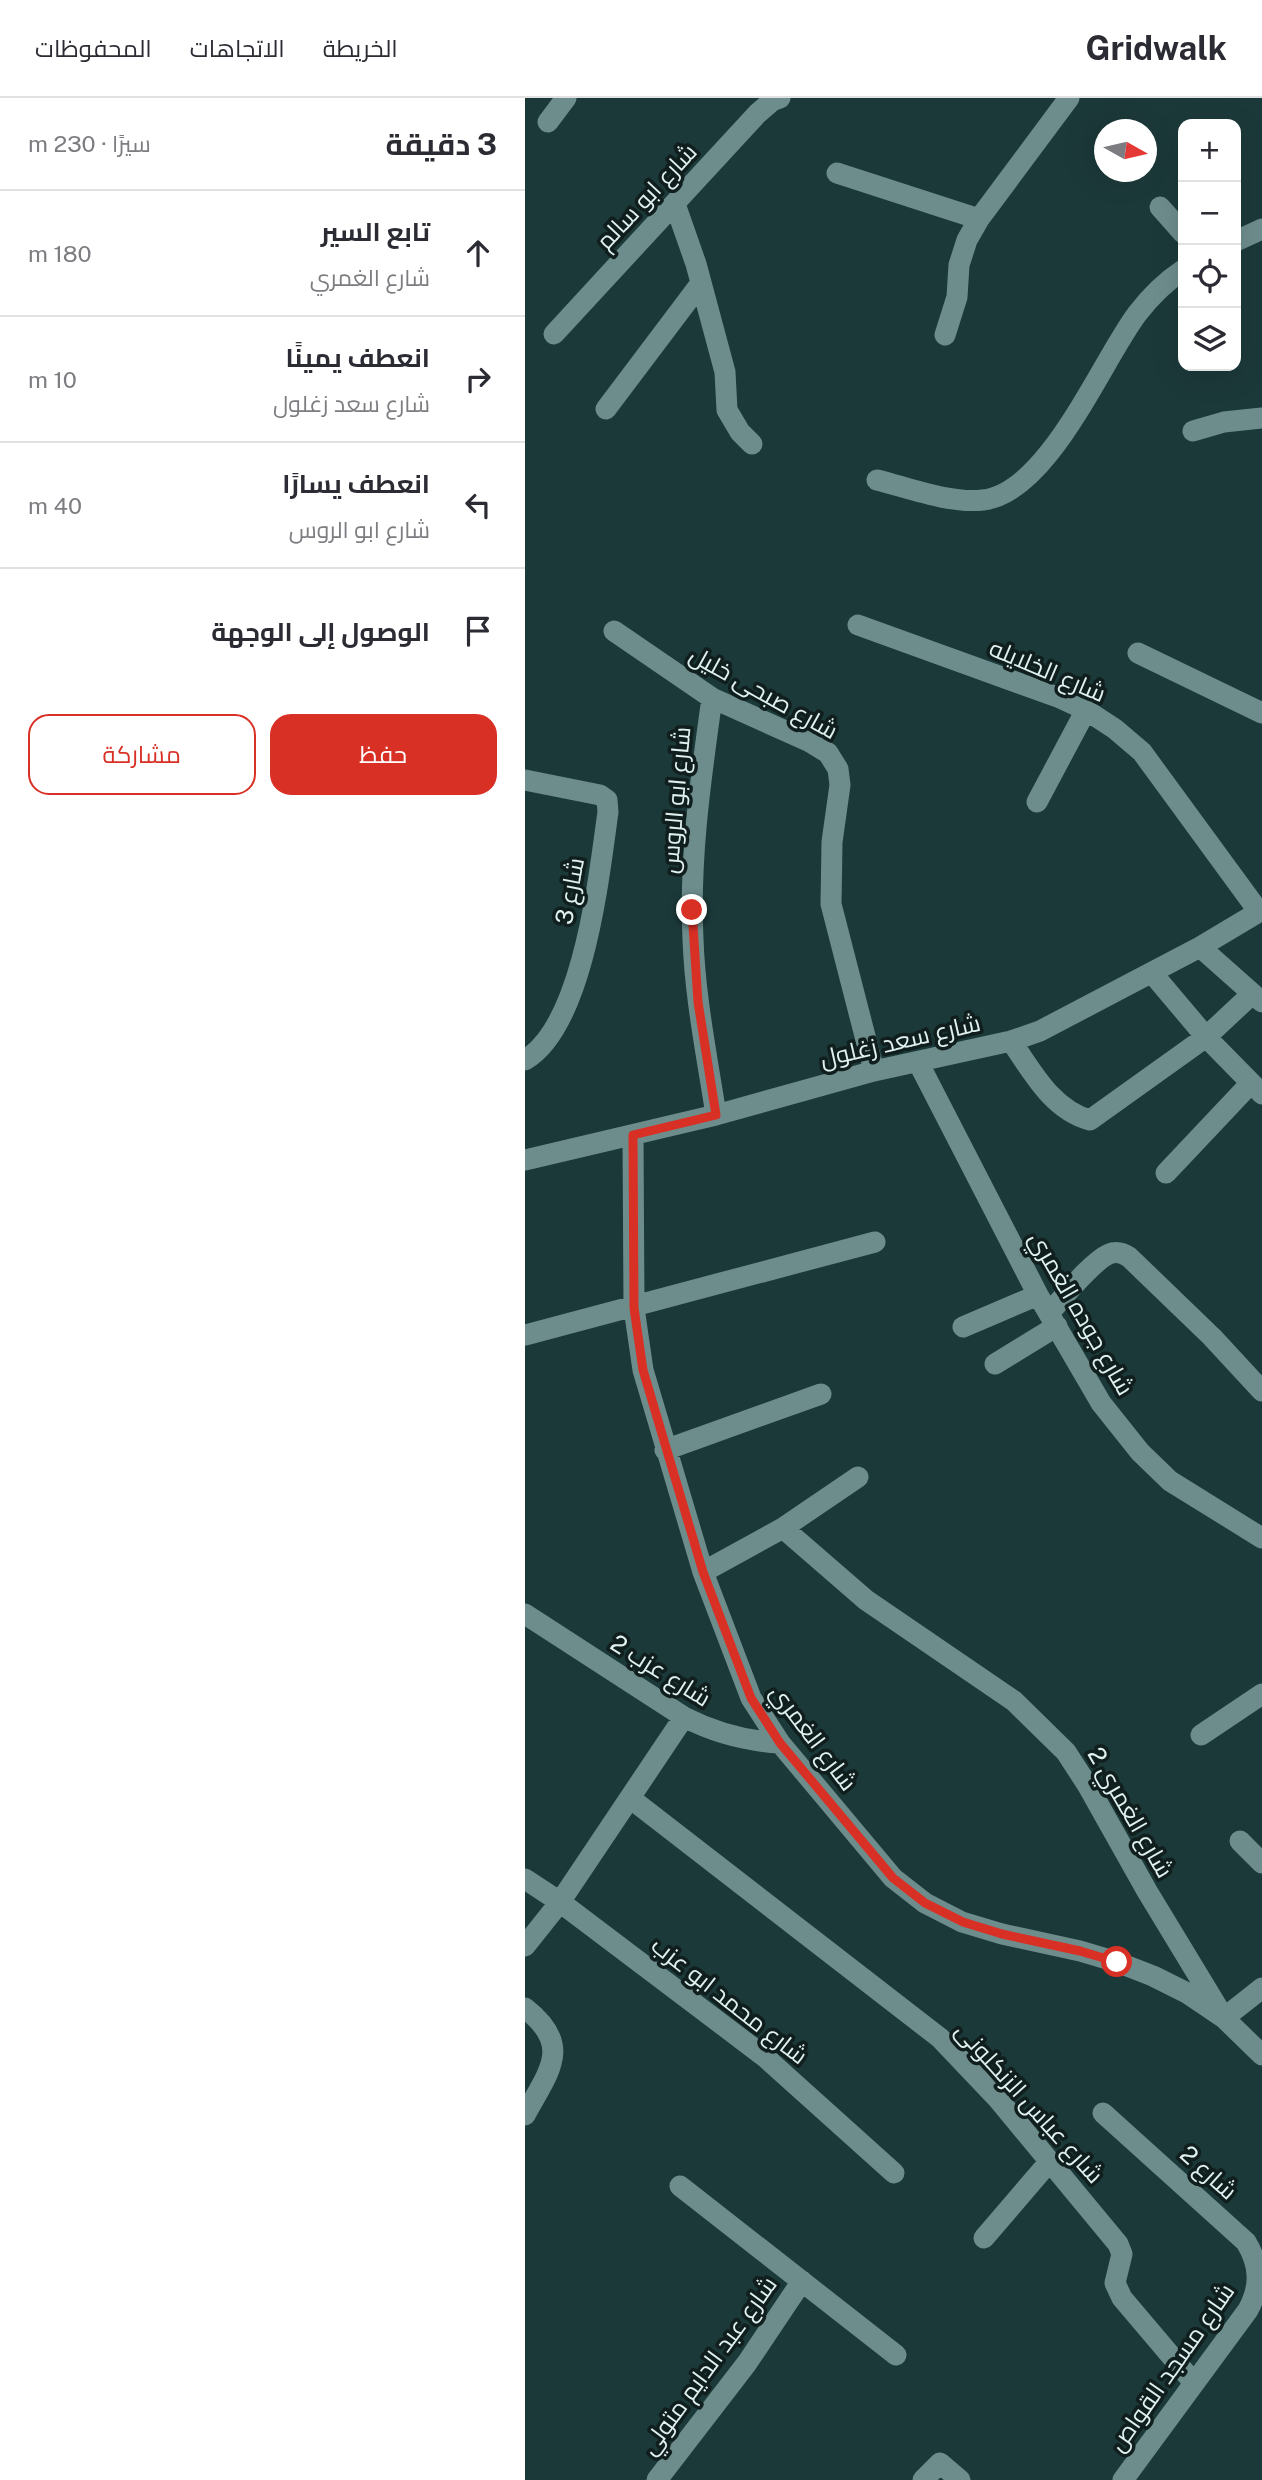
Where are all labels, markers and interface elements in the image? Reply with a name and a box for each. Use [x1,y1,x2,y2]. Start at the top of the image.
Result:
text: Gridwalk [1086,29,1227,67]
text: المحفوظات [35,34,152,62]
text: الاتجاهات [190,34,285,62]
text: الخريطة [323,34,398,62]
north arrow [1094,119,1157,182]
map controls [1178,119,1241,371]
button: + [1178,119,1241,182]
text: 3 دقيقة [385,126,497,162]
text: سيرًا · 230 m [28,130,151,157]
street label: شارع ابو سالم [590,137,704,257]
button: − [1178,182,1241,245]
text: تابع السير [321,216,430,247]
icon: ahead [459,234,497,272]
text: 180 m [28,240,92,267]
button: locate [1178,245,1241,308]
text: شارع الغمري [310,264,430,291]
button: layers [1178,308,1241,371]
text: انعطف يمينًا [286,342,430,373]
icon: right [459,360,497,398]
text: 10 m [28,366,77,393]
text: شارع سعد زغلول [273,390,430,417]
text: انعطف يسارًا [282,468,430,499]
icon: left [459,486,497,524]
text: 40 m [28,492,82,519]
text: شارع ابو الروس [289,516,430,543]
icon: arrive [459,612,497,650]
text: الوصول إلى الوجهة [211,616,430,647]
street label: شارع الخلايله [984,633,1110,710]
street label: شارع صبحى خليل [684,640,843,747]
button: مشاركة [28,714,256,795]
button: حفظ [270,714,497,795]
street label: شارع ابو الروس [655,725,698,875]
street label: شارع 3 [549,855,592,927]
route end [676,894,707,925]
street label: شارع سعد زغلول [817,1008,984,1075]
street label: شارع جوده الغمري [1019,1226,1140,1402]
street label: شارع عزب 2 [604,1628,716,1714]
street label: شارع الغمري [761,1678,863,1799]
street label: شارع الغمري 2 [1078,1742,1180,1885]
street label: شارع محمد ابو عزب [645,1930,813,2072]
route start [1101,1946,1132,1977]
street label: شارع عباس الزنكلونى [948,2016,1110,2190]
street label: شارع 2 [1173,2139,1243,2207]
street label: شارع عبد الدايم متولي [634,2270,787,2463]
street label: شارع مسجد القواص [1103,2278,1242,2458]

